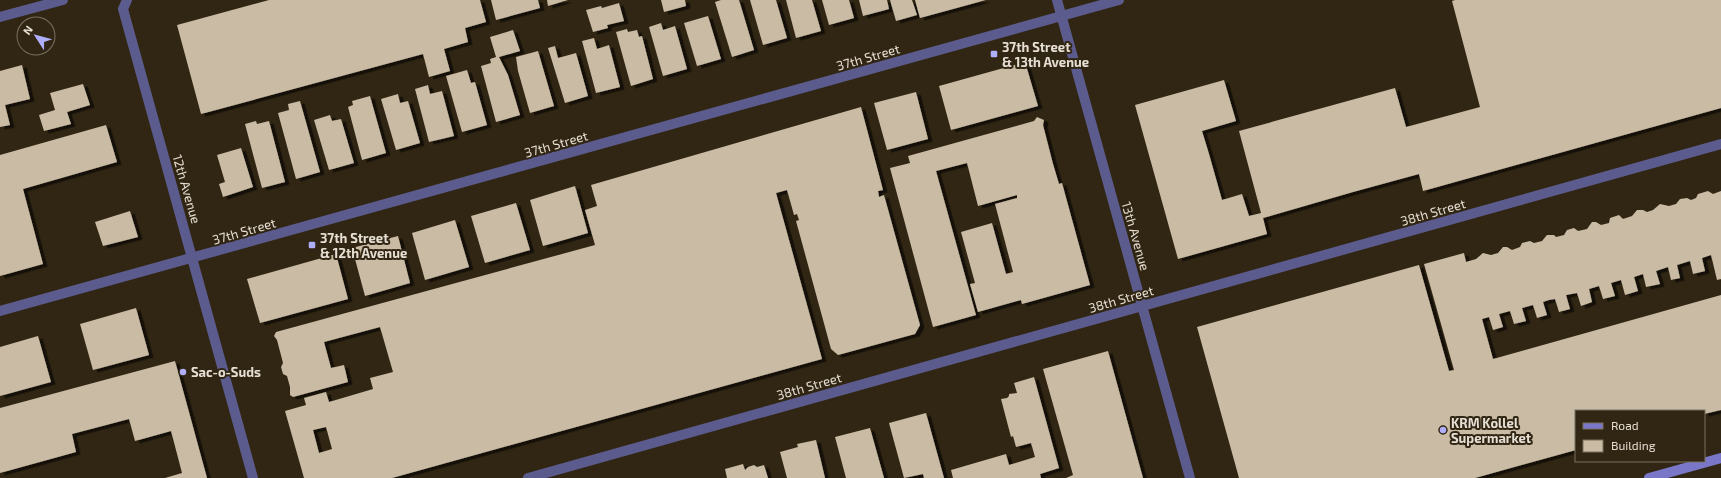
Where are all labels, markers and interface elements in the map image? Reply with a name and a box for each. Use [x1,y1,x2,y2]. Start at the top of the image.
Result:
north arrow [16,16,56,56]
text: N [20,23,35,37]
place label: 37th Street & 13th Avenue [1002,39,1089,70]
street label: 37th Street [834,40,902,74]
marker: 37th Street & 13th Avenue [989,49,999,59]
street label: 37th Street [522,127,590,161]
street label: 12th Avenue [170,153,204,225]
street label: 38th Street [1399,195,1467,229]
street label: 13th Avenue [1119,200,1153,272]
street label: 37th Street [210,214,278,248]
place label: 37th Street & 12th Avenue [320,230,407,261]
marker: 37th Street & 12th Avenue [307,240,317,250]
street label: 38th Street [1087,282,1155,316]
place label: Sac-o-Suds [191,364,261,380]
marker: Sac-o-Suds [178,367,188,377]
street label: 38th Street [775,369,843,403]
legend [1575,410,1705,462]
place label: KRM Kollel Supermarket [1451,415,1532,446]
text: Road [1611,418,1639,432]
marker: KRM Kollel Supermarket [1438,425,1448,435]
text: Building [1611,438,1656,452]

